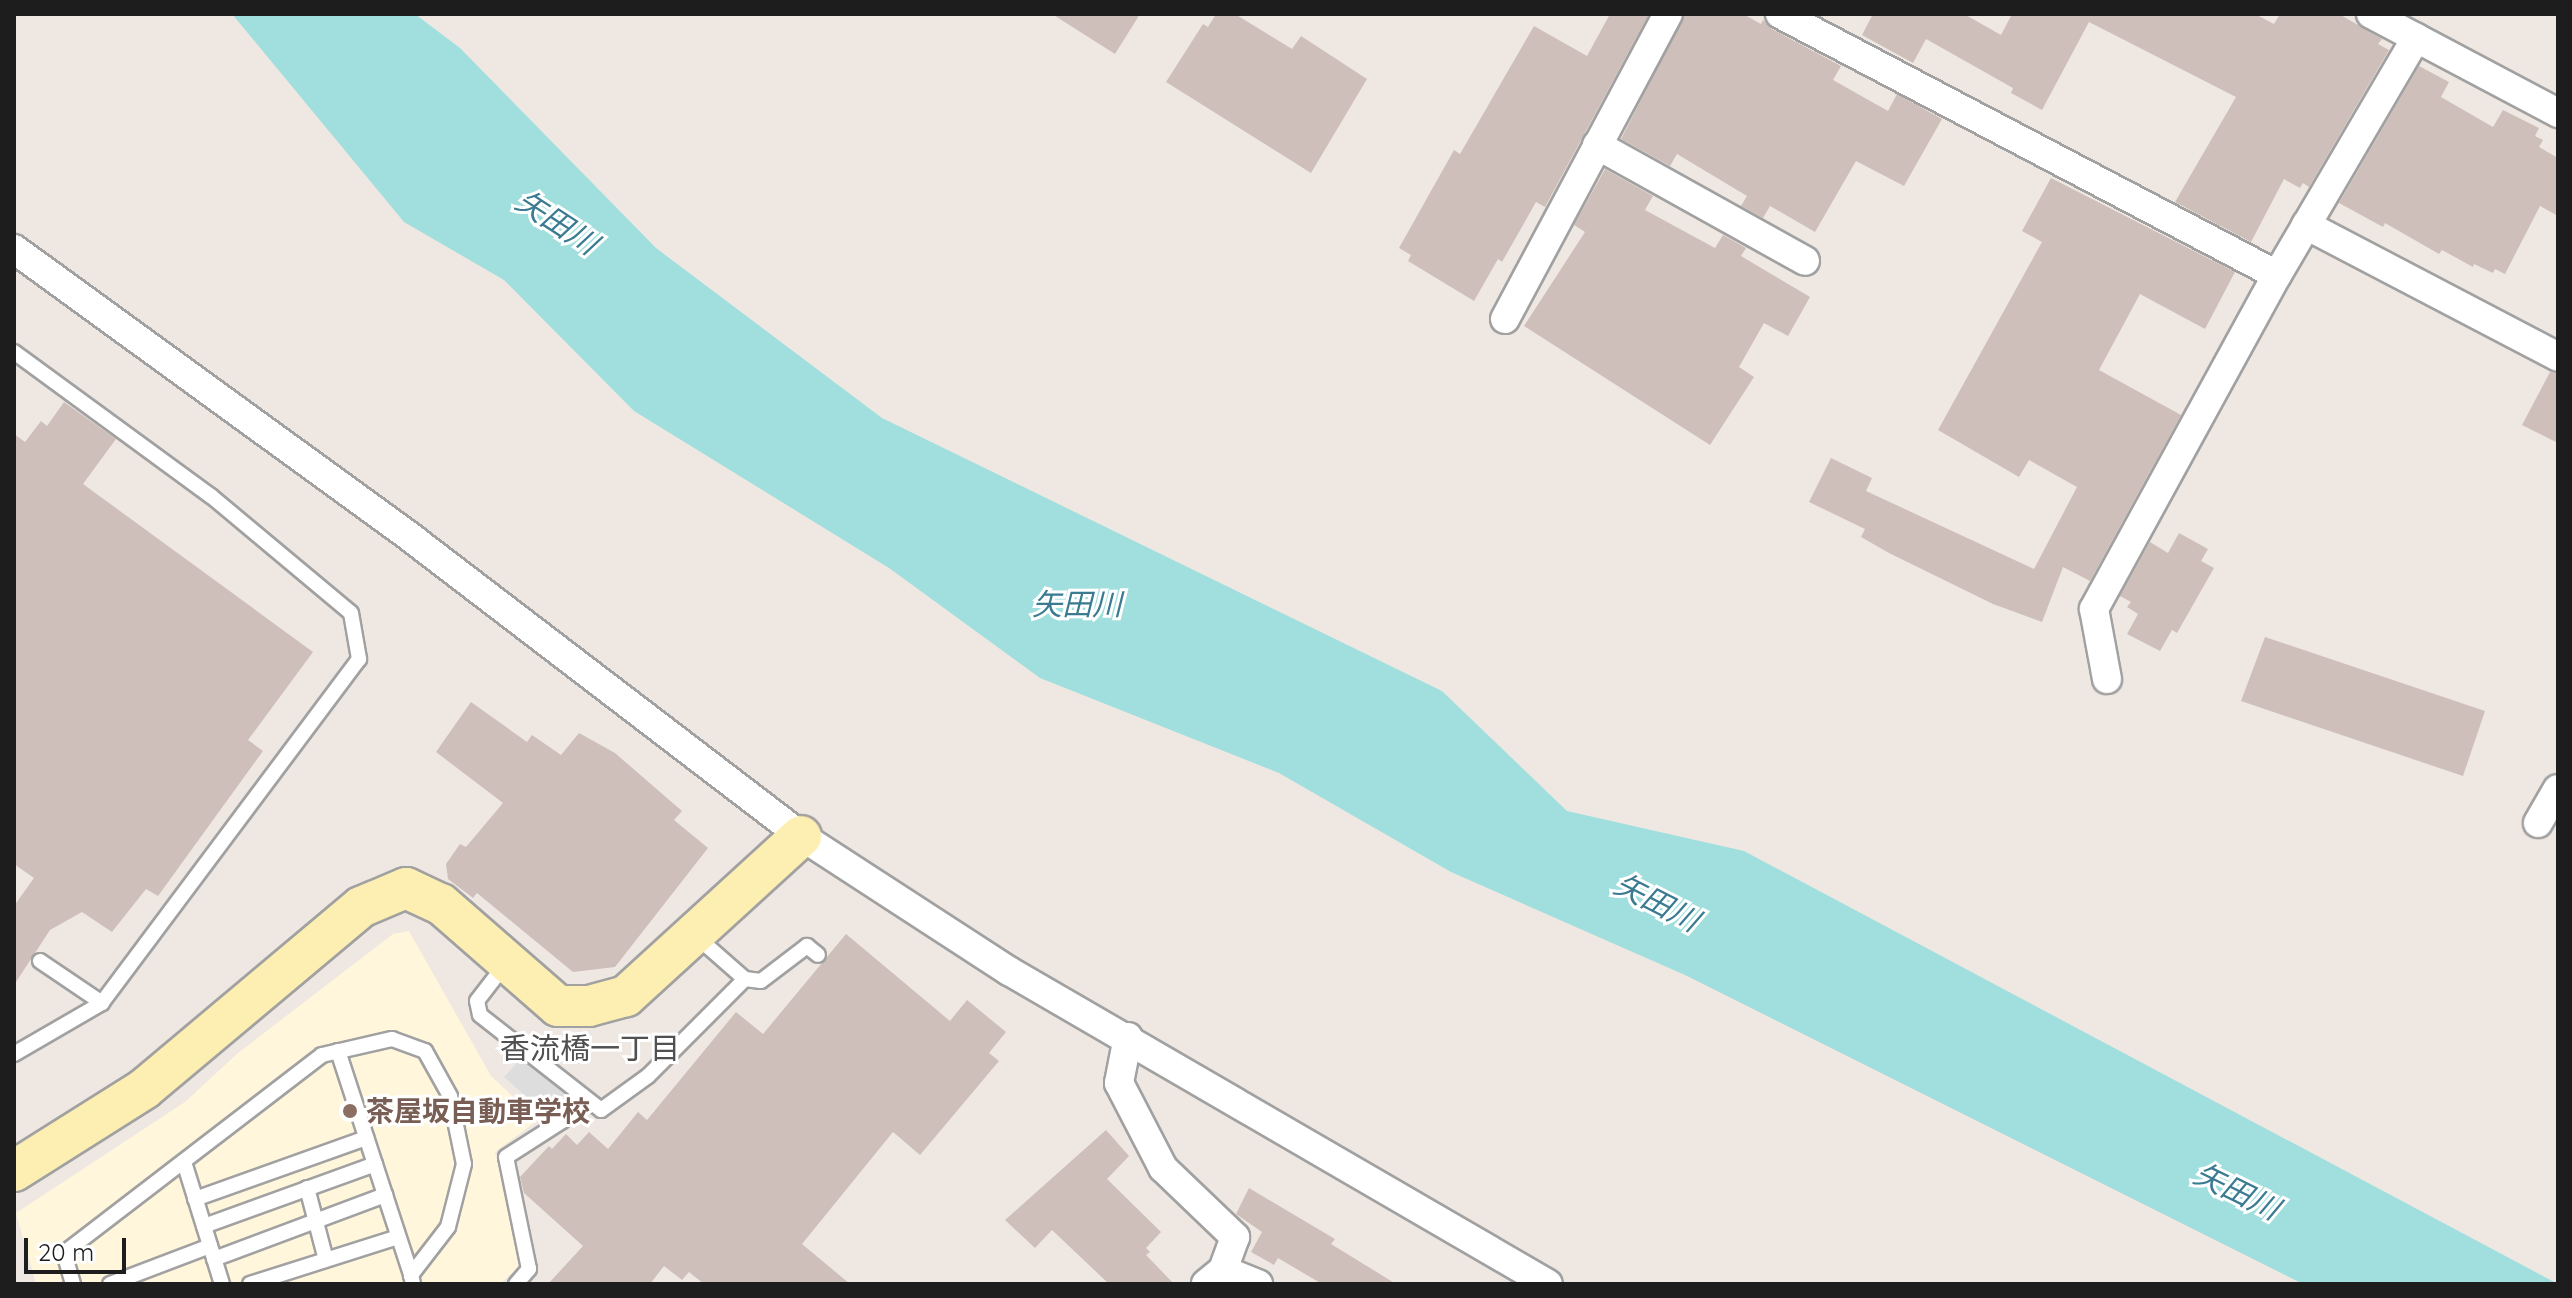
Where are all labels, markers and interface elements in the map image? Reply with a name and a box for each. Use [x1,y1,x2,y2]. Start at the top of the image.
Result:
water label: 矢田川 [509,182,605,262]
water label: 矢田川 [1032,586,1122,622]
water label: 矢田川 [1609,866,1705,938]
district label: 香流橋一丁目 [500,1030,680,1066]
place label: 茶屋坂自動車学校 [366,1094,590,1128]
marker: 茶屋坂自動車学校 [341,1102,359,1120]
water label: 矢田川 [2189,1155,2285,1227]
scale bar [28,1222,130,1272]
text: 20 m [38,1237,94,1267]

